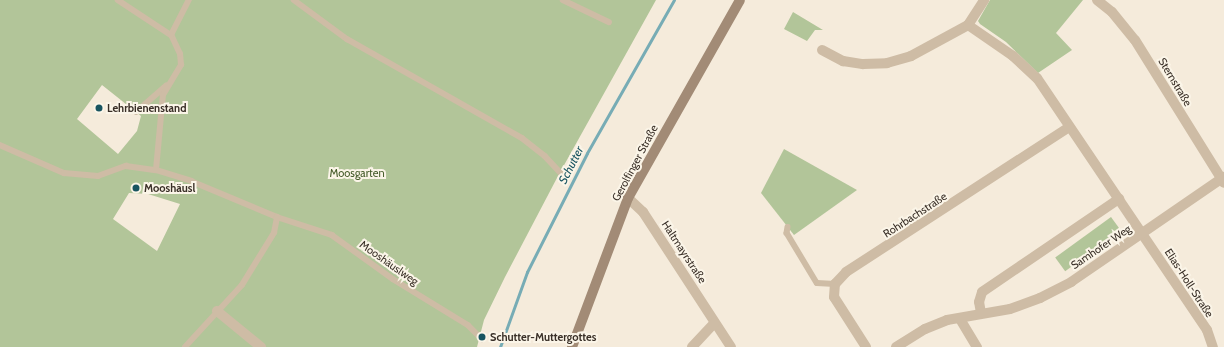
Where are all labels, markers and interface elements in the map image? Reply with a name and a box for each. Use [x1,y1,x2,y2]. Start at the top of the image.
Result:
street label: Sternstraße [1155,55,1195,109]
place label: Lehrbienenstand [107,101,186,115]
marker: Lehrbienenstand [94,103,104,113]
street label: Gerolfinger Straße [609,123,661,203]
water label: Schutter [556,144,586,186]
park label: Moosgarten [329,166,385,180]
place label: Mooshäusl [144,181,195,195]
marker: Mooshäusl [131,183,141,193]
street label: Rohrbachstraße [881,190,949,240]
street label: Haltmayrstraße [659,218,709,286]
street label: Samhofer Weg [1068,222,1134,272]
street label: Mooshäuslweg [357,238,421,288]
street label: Elias-Holl-Straße [1162,246,1216,320]
place label: Schutter-Muttergottes [490,330,596,344]
marker: Schutter-Muttergottes [477,332,487,342]

